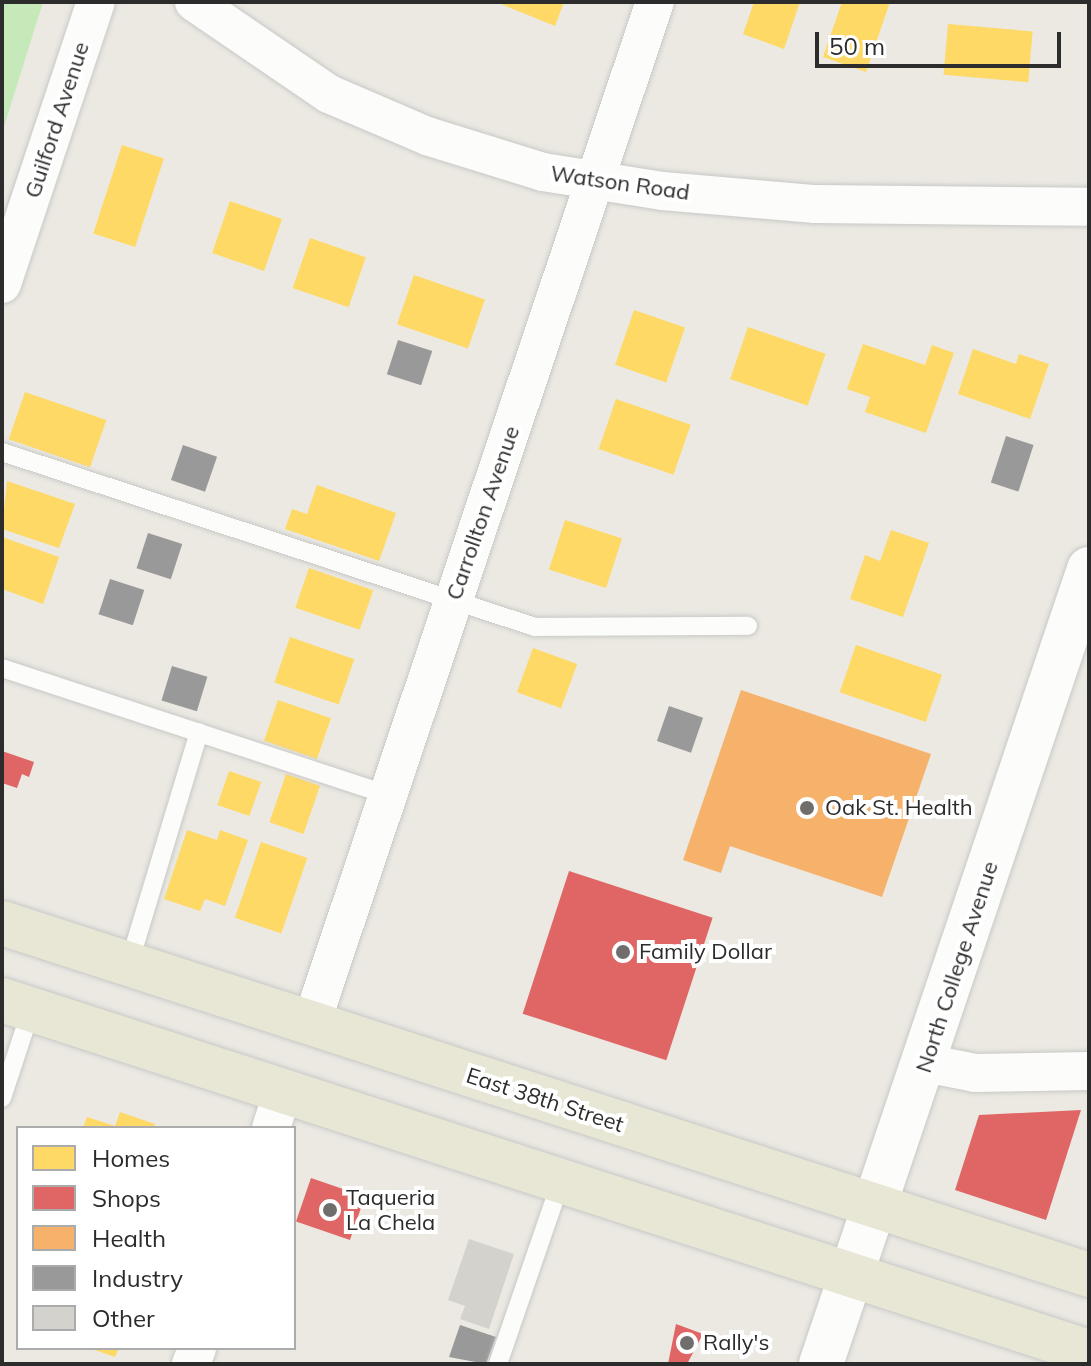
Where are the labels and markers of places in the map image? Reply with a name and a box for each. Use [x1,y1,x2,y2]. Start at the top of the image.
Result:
place label: Oak St. Health [825,795,973,821]
marker: Oak St. Health [796,797,818,819]
place label: Family Dollar [639,939,772,965]
marker: Family Dollar [614,943,632,961]
place label: Taqueria La Chela [346,1184,435,1236]
marker: Taqueria La Chela [321,1201,339,1219]
place label: Rally's [703,1330,769,1356]
marker: Rally's [678,1334,696,1352]

